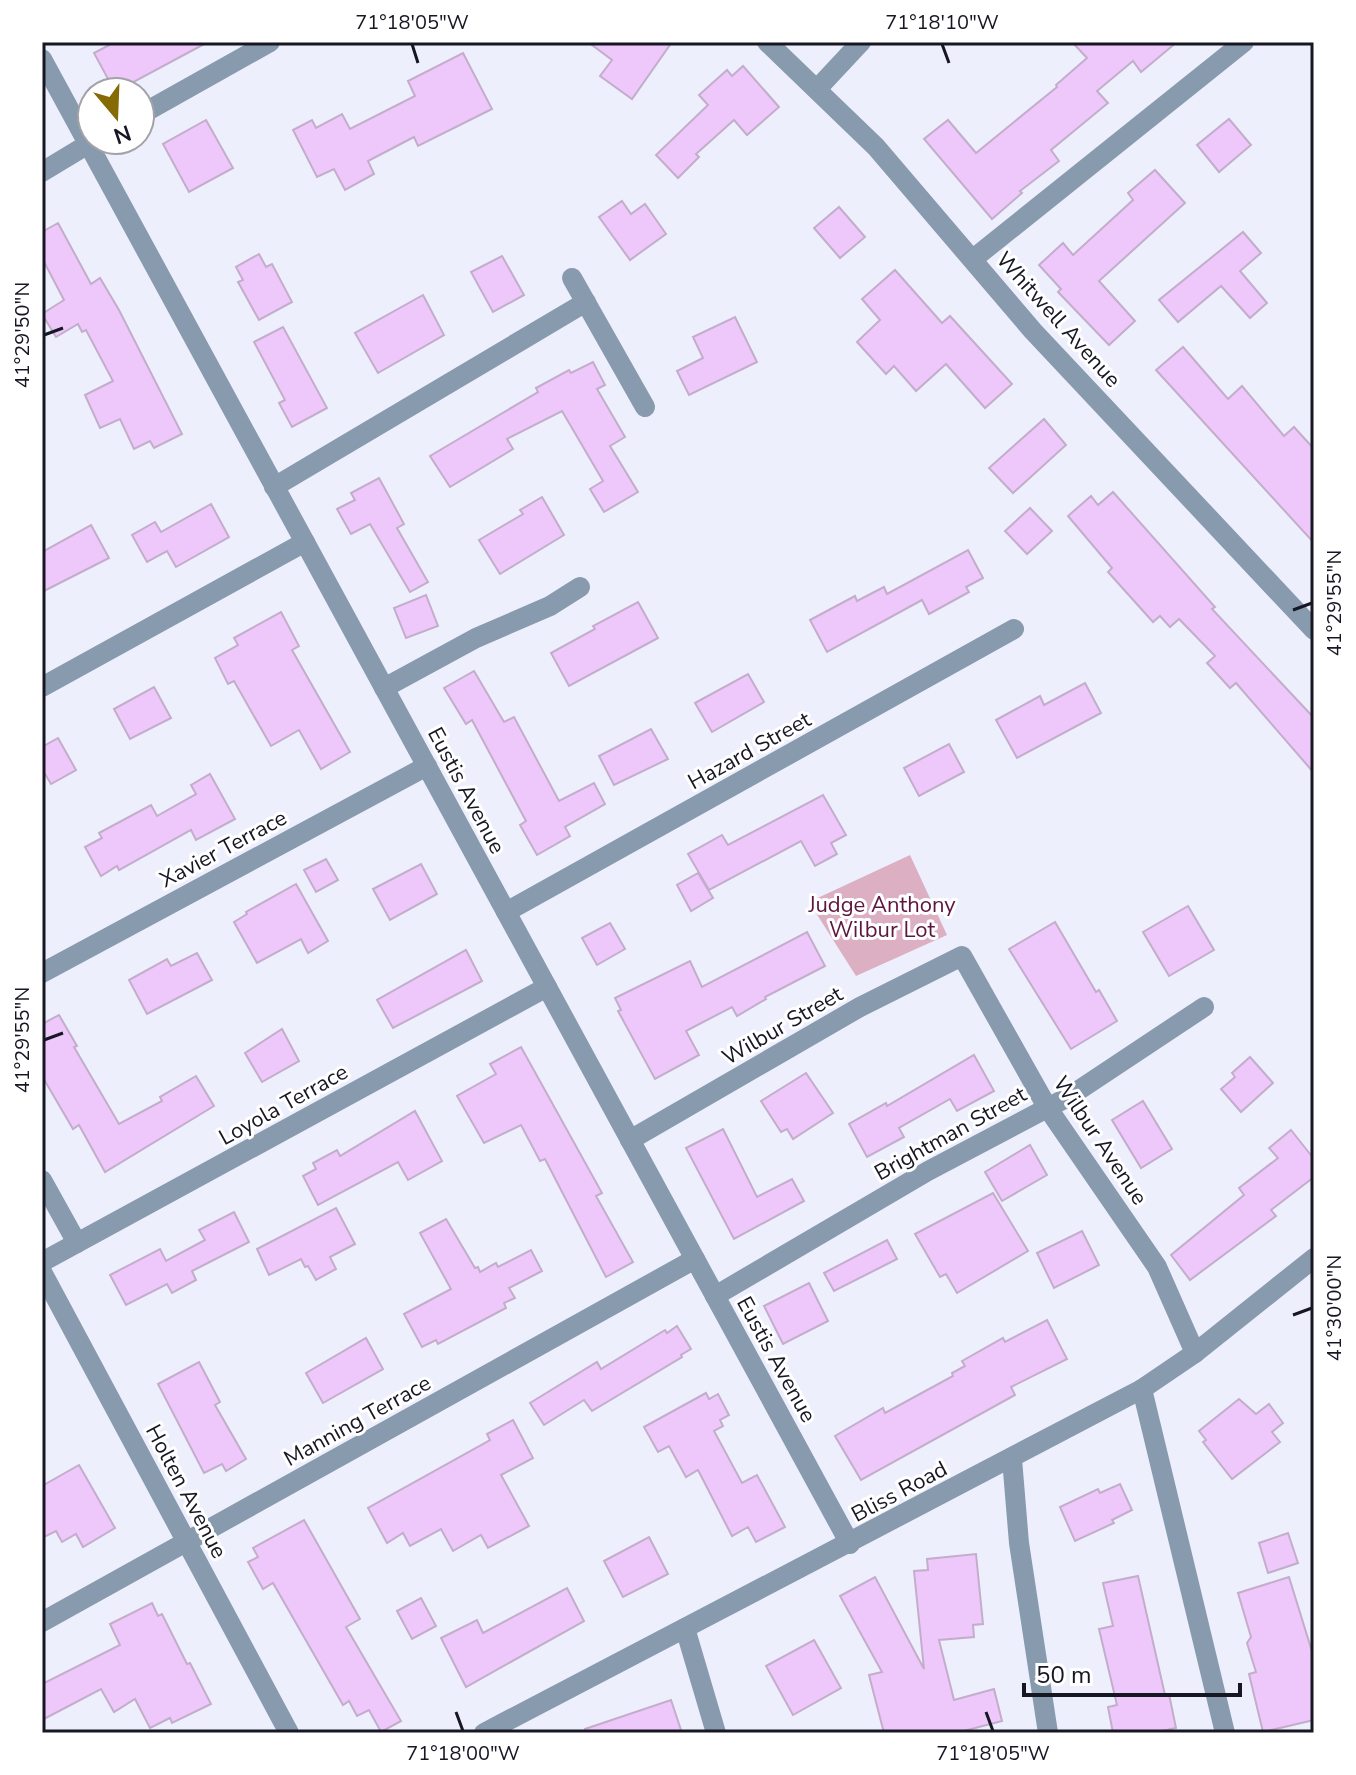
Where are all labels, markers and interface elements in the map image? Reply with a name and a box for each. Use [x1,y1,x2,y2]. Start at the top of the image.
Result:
text: 71°18'05"W [355,9,469,36]
text: 71°18'10"W [885,9,999,36]
north arrow [76,76,156,156]
text: N [110,117,135,151]
street label: Whitwell Avenue [989,245,1127,394]
text: 41°29'50"N [9,282,36,388]
text: 41°29'55"N [1321,550,1348,656]
street label: Hazard Street [683,705,817,797]
street label: Eustis Avenue [420,722,512,859]
street label: Xavier Terrace [155,803,292,895]
park label: Judge Anthony Wilbur Lot [807,890,956,945]
street label: Wilbur Street [717,979,849,1072]
text: 41°29'55"N [9,987,36,1093]
street label: Loyola Terrace [214,1057,353,1153]
street label: Wilbur Avenue [1046,1070,1154,1211]
street label: Brightman Street [869,1079,1032,1188]
text: 41°30'00"N [1321,1255,1348,1361]
street label: Eustis Avenue [729,1291,823,1428]
street label: Manning Terrace [279,1368,436,1474]
street label: Holten Avenue [138,1419,234,1564]
street label: Bliss Road [846,1454,953,1530]
scale bar [1024,1647,1240,1697]
text: 50 m [1036,1659,1092,1691]
text: 71°18'00"W [406,1740,520,1767]
text: 71°18'05"W [936,1740,1050,1767]

